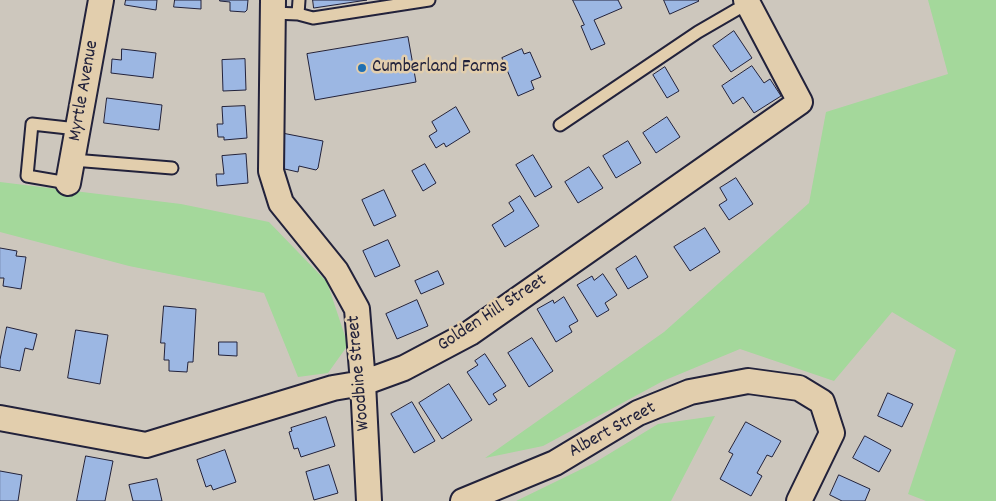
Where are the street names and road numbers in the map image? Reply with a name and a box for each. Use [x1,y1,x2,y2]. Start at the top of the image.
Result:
street label: Myrtle Avenue [65,39,105,143]
street label: Golden Hill Street [434,270,552,358]
street label: Woodbine Street [344,314,376,432]
street label: Albert Street [565,398,661,464]

